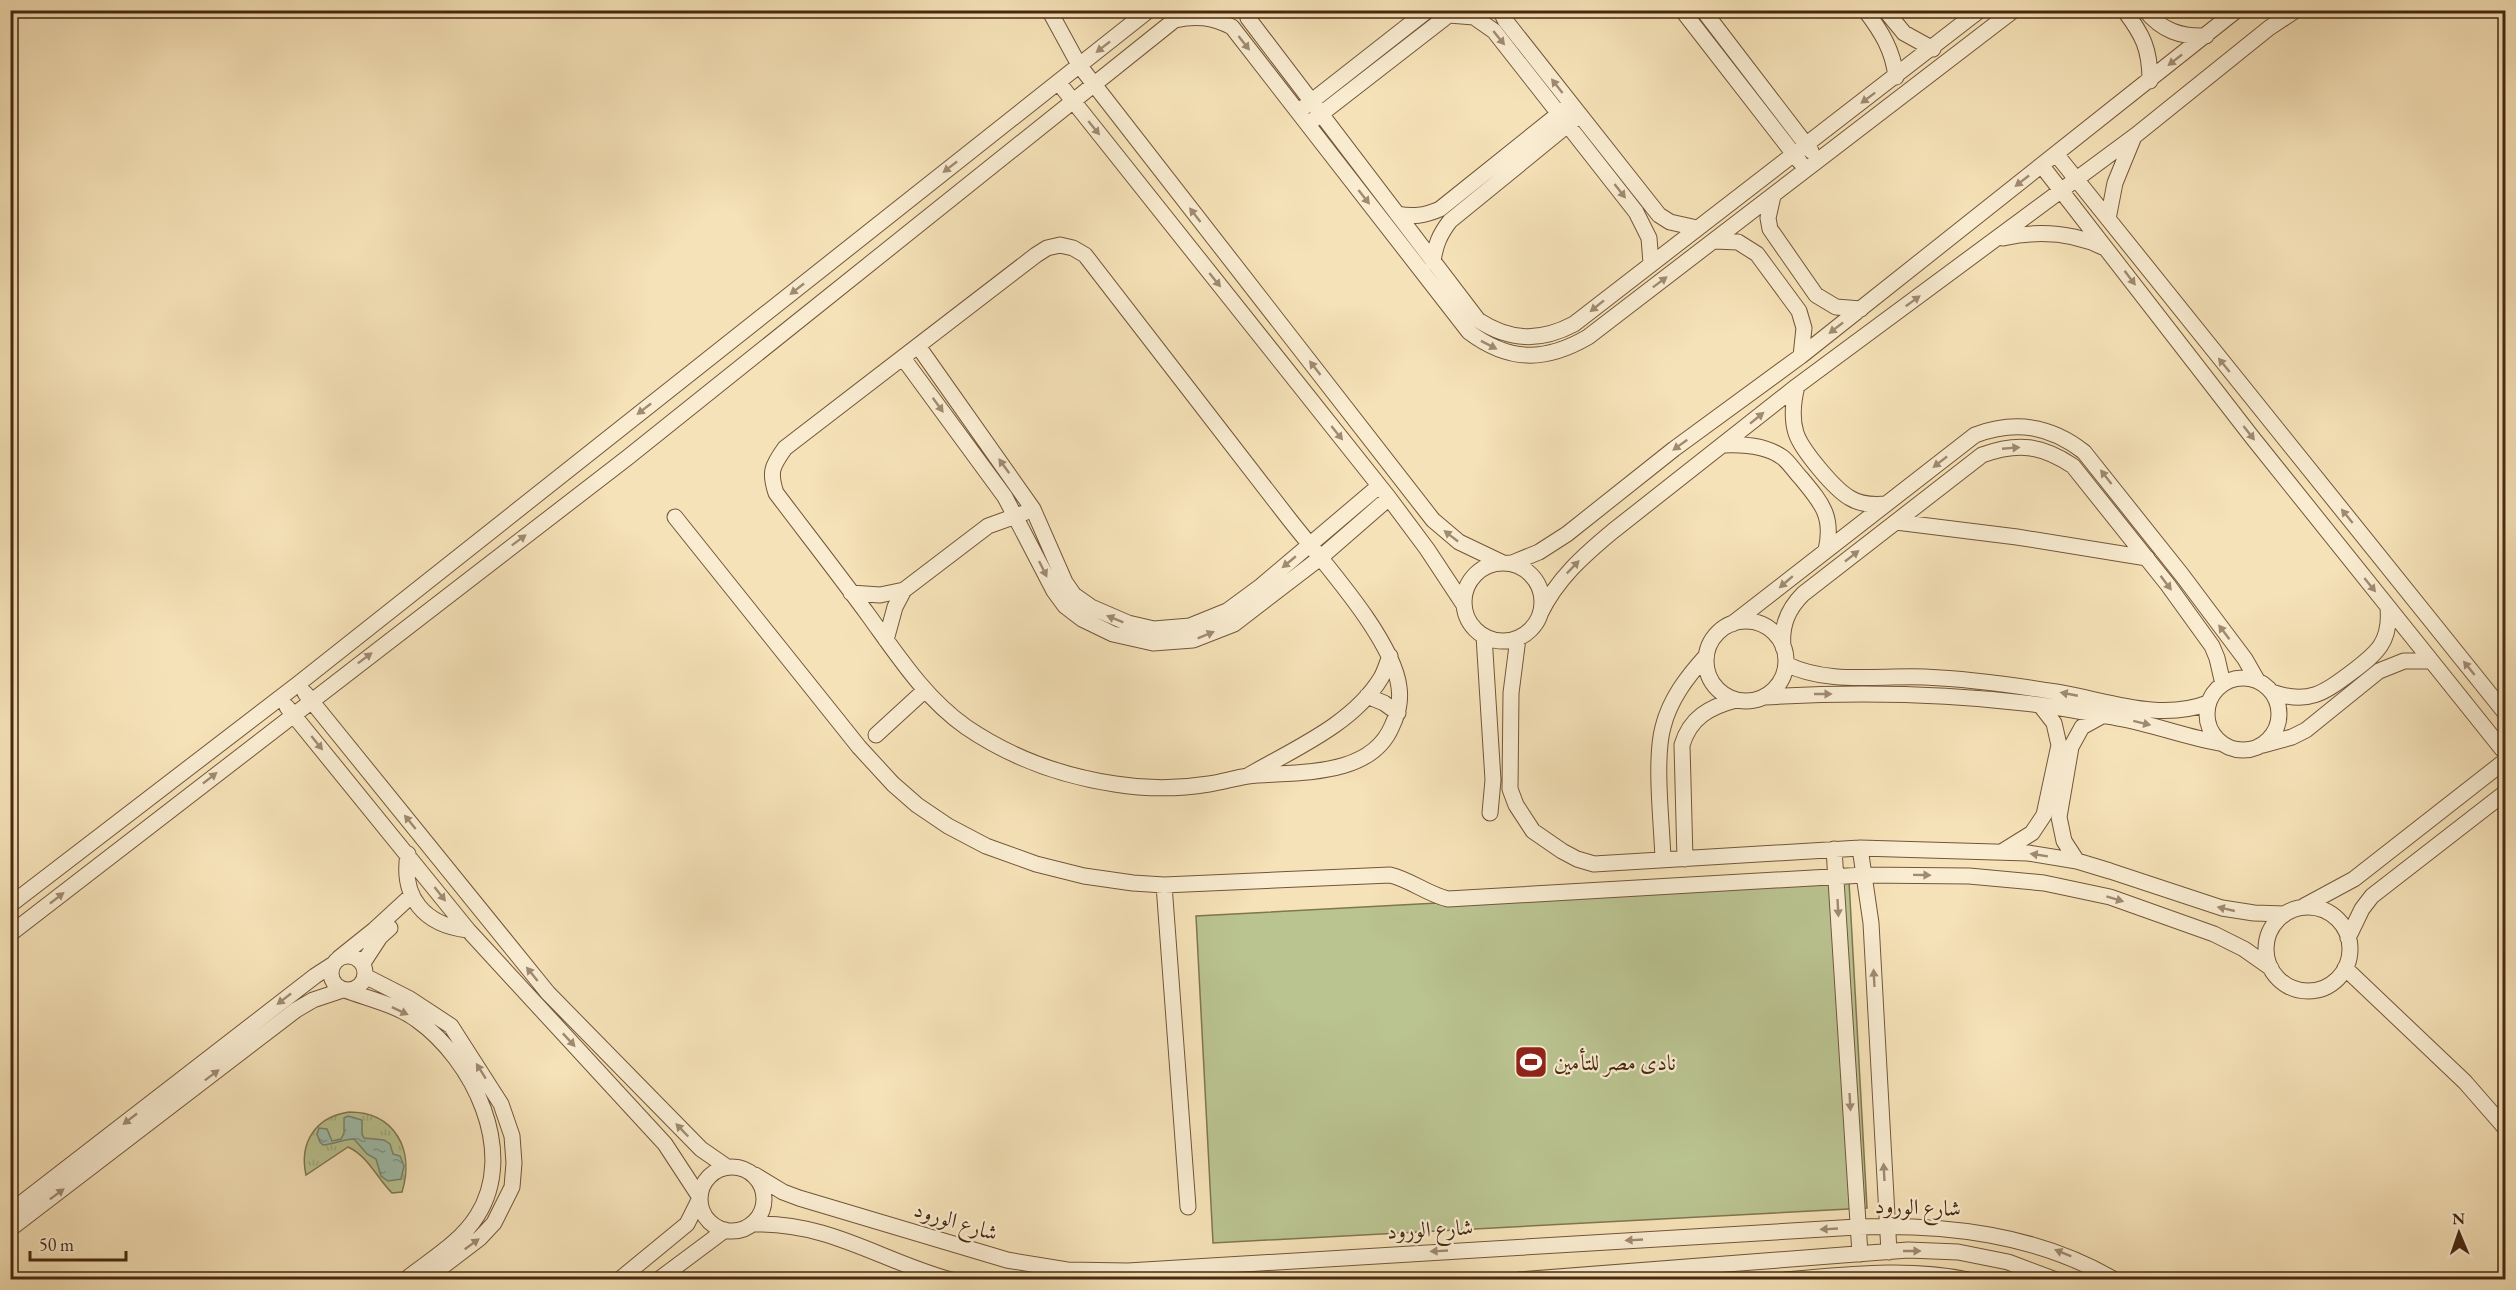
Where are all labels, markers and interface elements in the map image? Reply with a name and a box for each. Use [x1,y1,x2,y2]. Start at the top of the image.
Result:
one-way arrow [1493,30,1506,46]
one-way arrow [1238,36,1250,51]
one-way arrow [1095,40,1111,53]
one-way arrow [2168,54,2183,66]
one-way arrow [1550,78,1563,94]
one-way arrow [1860,92,1876,104]
one-way arrow [1087,120,1100,136]
one-way arrow [942,161,958,174]
one-way arrow [2015,175,2030,187]
one-way arrow [1613,184,1625,199]
one-way arrow [1358,189,1370,205]
one-way arrow [1190,207,1202,222]
one-way arrow [2124,270,2136,285]
one-way arrow [1209,272,1222,288]
one-way arrow [1652,276,1668,289]
one-way arrow [789,282,805,295]
one-way arrow [1905,295,1921,307]
one-way arrow [1589,300,1604,312]
one-way arrow [1828,322,1844,335]
one-way arrow [1481,340,1498,350]
one-way arrow [2218,358,2231,373]
one-way arrow [1310,361,1322,376]
one-way arrow [932,396,944,412]
one-way arrow [636,403,652,416]
one-way arrow [1750,413,1765,425]
one-way arrow [1330,425,1343,441]
one-way arrow [2242,425,2254,440]
one-way arrow [1672,438,1687,450]
one-way arrow [2002,443,2021,453]
one-way arrow [1932,456,1947,468]
one-way arrow [998,459,1010,475]
one-way arrow [2100,470,2112,485]
one-way arrow [2341,509,2353,524]
one-way arrow [1443,529,1459,542]
one-way arrow [511,534,527,546]
one-way arrow [1844,549,1860,562]
one-way arrow [1282,555,1297,568]
one-way arrow [1566,559,1580,574]
one-way arrow [1038,560,1047,577]
one-way arrow [1778,575,1793,588]
one-way arrow [2160,575,2172,590]
one-way arrow [2364,578,2376,593]
one-way arrow [1106,614,1124,624]
one-way arrow [2219,624,2231,639]
one-way arrow [1197,630,1215,639]
one-way arrow [357,653,372,665]
one-way arrow [2463,661,2475,676]
one-way arrow [1813,689,1832,699]
one-way arrow [2059,689,2078,698]
one-way arrow [2132,719,2151,728]
one-way arrow [310,735,323,750]
one-way arrow [203,772,218,784]
one-way arrow [403,814,416,830]
one-way arrow [2030,850,2049,859]
one-way arrow [1913,870,1932,879]
one-way arrow [433,887,445,902]
one-way arrow [49,892,64,904]
one-way arrow [2106,895,2124,904]
one-way arrow [1834,898,1843,917]
one-way arrow [2217,903,2236,913]
one-way arrow [526,966,539,982]
one-way arrow [1869,968,1878,987]
one-way arrow [277,993,292,1005]
one-way arrow [391,1006,408,1015]
one-way arrow [562,1032,575,1047]
sports icon: نادى مصر للتأمين [1513,1044,1549,1080]
place label: نادى مصر للتأمين [1554,1047,1676,1077]
one-way arrow [476,1063,487,1079]
one-way arrow [203,1069,219,1081]
one-way arrow [1845,1093,1855,1112]
one-way arrow [122,1112,138,1125]
one-way arrow [675,1123,689,1137]
one-way arrow [1880,1163,1889,1182]
one-way arrow [49,1187,65,1200]
street label: شارع الورود [1874,1191,1962,1227]
street label: شارع الورود [909,1195,1002,1251]
north arrow [2429,1203,2489,1263]
text: N [2452,1208,2465,1229]
street label: شارع الورود [1386,1212,1474,1250]
scale bar [30,1224,126,1262]
one-way arrow [1819,1224,1838,1234]
text: 50 m [39,1233,74,1256]
one-way arrow [1625,1236,1644,1245]
one-way arrow [463,1238,479,1250]
one-way arrow [1903,1246,1922,1256]
one-way arrow [1430,1247,1449,1256]
one-way arrow [2053,1248,2071,1258]

